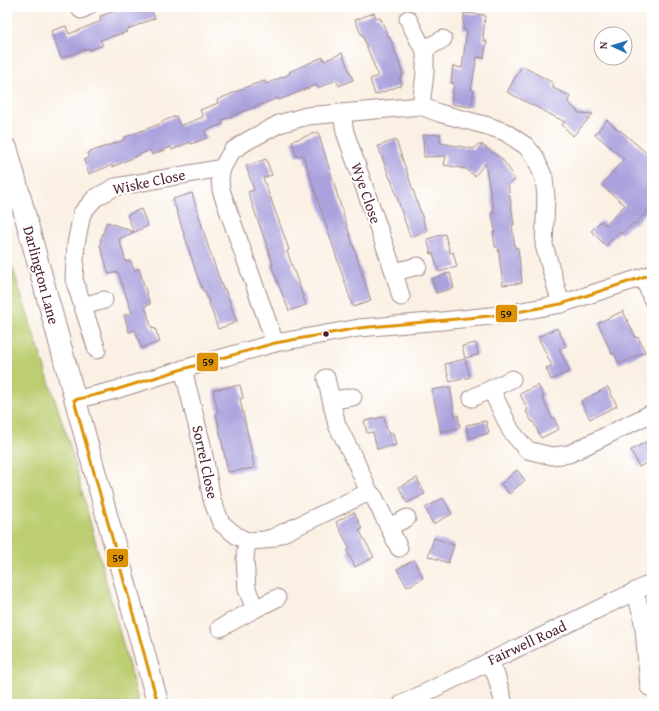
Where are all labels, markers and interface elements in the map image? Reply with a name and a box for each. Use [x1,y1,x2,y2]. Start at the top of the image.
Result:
north arrow [593,26,633,66]
text: N [595,40,611,50]
street label: Wye Close [346,160,387,226]
street label: Wiske Close [111,164,187,199]
street label: Darlington Lane [18,223,65,326]
line badge: 59 [495,304,518,323]
text: 59 [500,306,512,322]
unlabelled marker [321,329,331,339]
line badge: 59 [196,352,219,372]
text: 59 [202,354,214,370]
street label: Sorrel Close [187,423,224,501]
line badge: 59 [106,548,129,568]
text: 59 [112,550,124,566]
street label: Fairwell Road [484,615,570,670]

